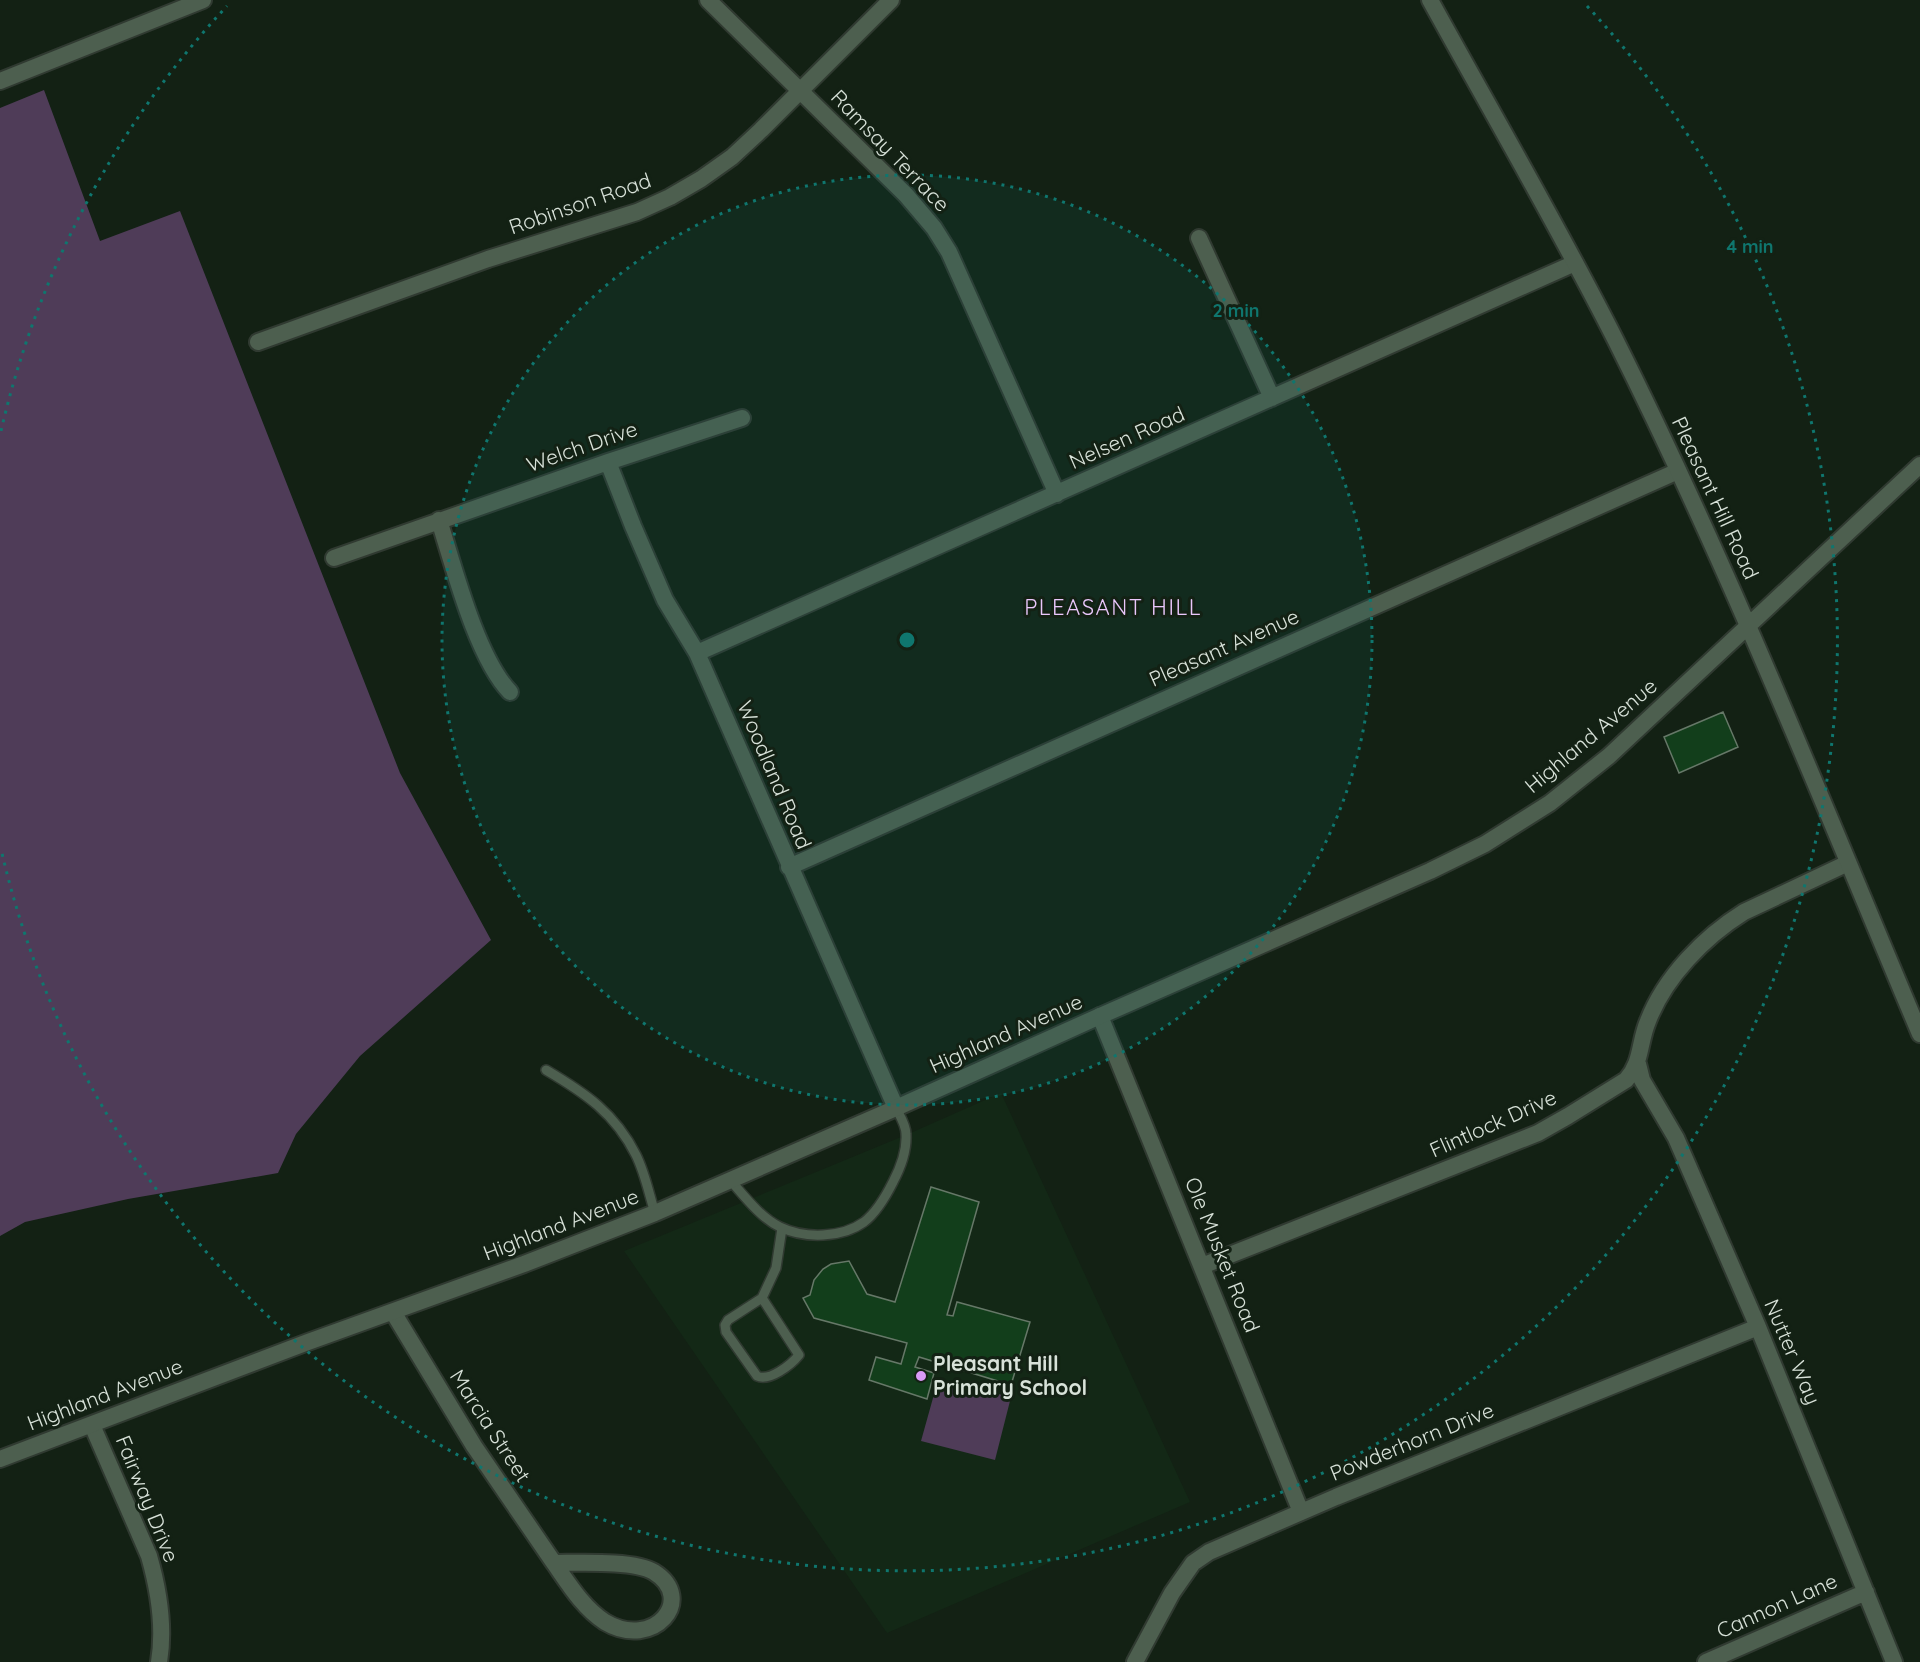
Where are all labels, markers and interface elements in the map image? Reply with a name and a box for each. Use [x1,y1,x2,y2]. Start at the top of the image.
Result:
street label: Ramsay Terrace [826,84,956,217]
street label: Robinson Road [505,167,654,240]
text: 4 min [1726,235,1774,258]
text: 2 min [1213,299,1259,322]
street label: Nelsen Road [1065,400,1188,474]
street label: Pleasant Hill Road [1667,412,1765,583]
street label: Welch Drive [523,415,641,477]
district label: PLEASANT HILL [1024,593,1202,621]
street label: Pleasant Avenue [1145,602,1303,692]
centre of rings [897,630,917,650]
street label: Highland Avenue [1519,672,1662,798]
street label: Woodland Road [732,697,818,853]
street label: Highland Avenue [925,988,1086,1078]
street label: Flintlock Drive [1425,1084,1560,1163]
street label: Ole Musket Road [1180,1173,1266,1336]
street label: Highland Avenue [479,1182,642,1266]
street label: Nutter Way [1759,1295,1827,1408]
place label: Pleasant Hill Primary School [933,1350,1087,1400]
street label: Highland Avenue [23,1352,186,1436]
street label: Marcia Street [445,1364,537,1487]
marker: Pleasant Hill Primary School [914,1369,928,1383]
street label: Powderhorn Drive [1326,1396,1497,1486]
street label: Fairway Drive [111,1431,185,1566]
street label: Cannon Lane [1712,1567,1841,1643]

